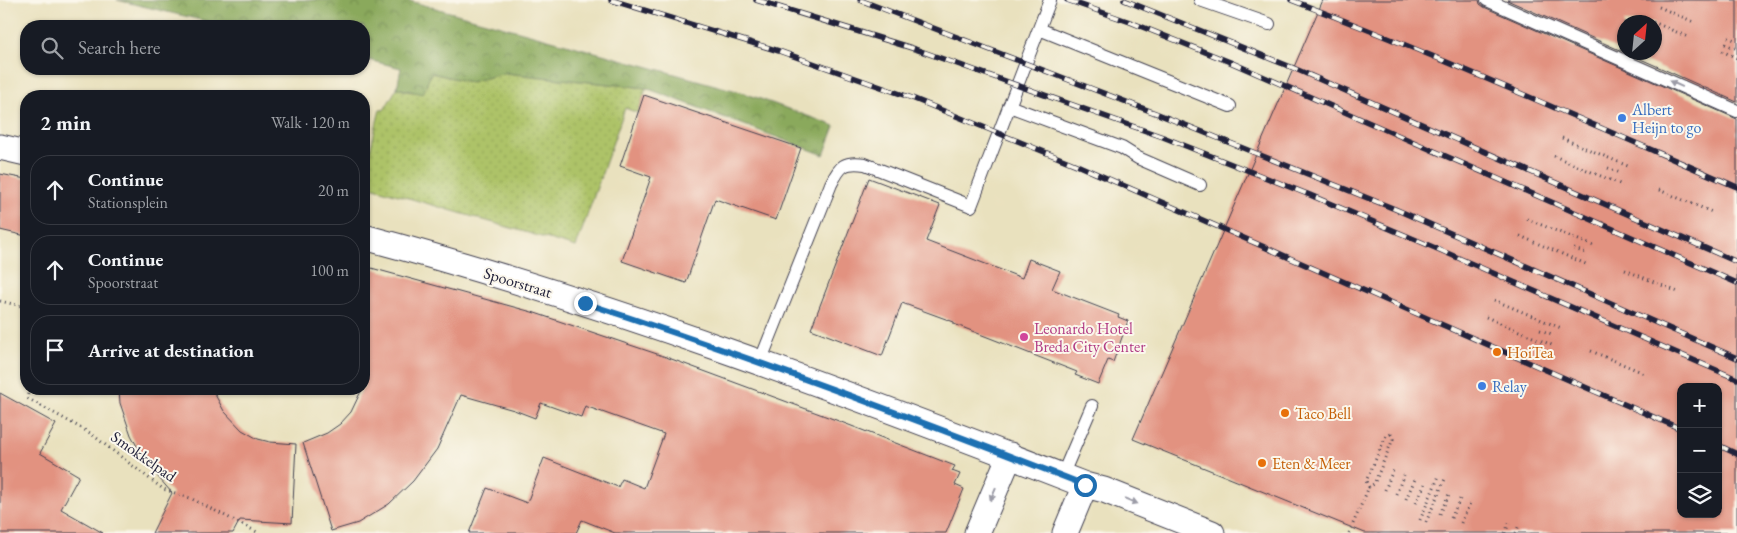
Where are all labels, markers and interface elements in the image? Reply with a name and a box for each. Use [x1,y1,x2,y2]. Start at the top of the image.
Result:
north arrow [1617,15,1662,60]
search box [20,20,370,75]
icon: search [38,34,66,62]
text: Search here [78,35,160,60]
one-way arrow [1669,80,1683,88]
place label: Albert Heijn to go [1631,99,1701,138]
text: 2 min [40,109,91,136]
text: Walk · 120 m [271,112,350,133]
marker: Albert Heijn to go [1616,112,1628,124]
text: Continue [88,167,163,192]
icon: ahead [41,176,69,204]
text: 20 m [318,180,349,201]
text: Stationsplein [88,192,168,213]
text: Continue [88,247,163,272]
icon: ahead [41,256,69,284]
text: 100 m [310,260,349,281]
street label: Spoorstraat [481,262,555,303]
text: Spoorstraat [88,272,158,293]
route end [574,292,597,315]
place label: Leonardo Hotel Breda City Center [1034,318,1146,357]
marker: Leonardo Hotel Breda City Center [1018,331,1030,343]
icon: arrive [41,336,69,364]
text: Arrive at destination [88,338,254,363]
place label: HoiTea [1507,342,1554,363]
marker: HoiTea [1491,346,1503,358]
place label: Relay [1492,376,1528,397]
marker: Relay [1476,380,1488,392]
map controls [1677,383,1722,518]
button: + [1677,383,1722,428]
place label: Taco Bell [1295,403,1351,424]
marker: Taco Bell [1279,407,1291,419]
street label: Smokkelpad [107,426,181,487]
button: − [1677,428,1722,473]
place label: Eten & Meer [1272,453,1351,474]
marker: Eten & Meer [1256,457,1268,469]
button: layers [1677,473,1722,518]
route start [1074,474,1097,497]
one-way arrow [989,487,997,501]
one-way arrow [1124,497,1139,505]

